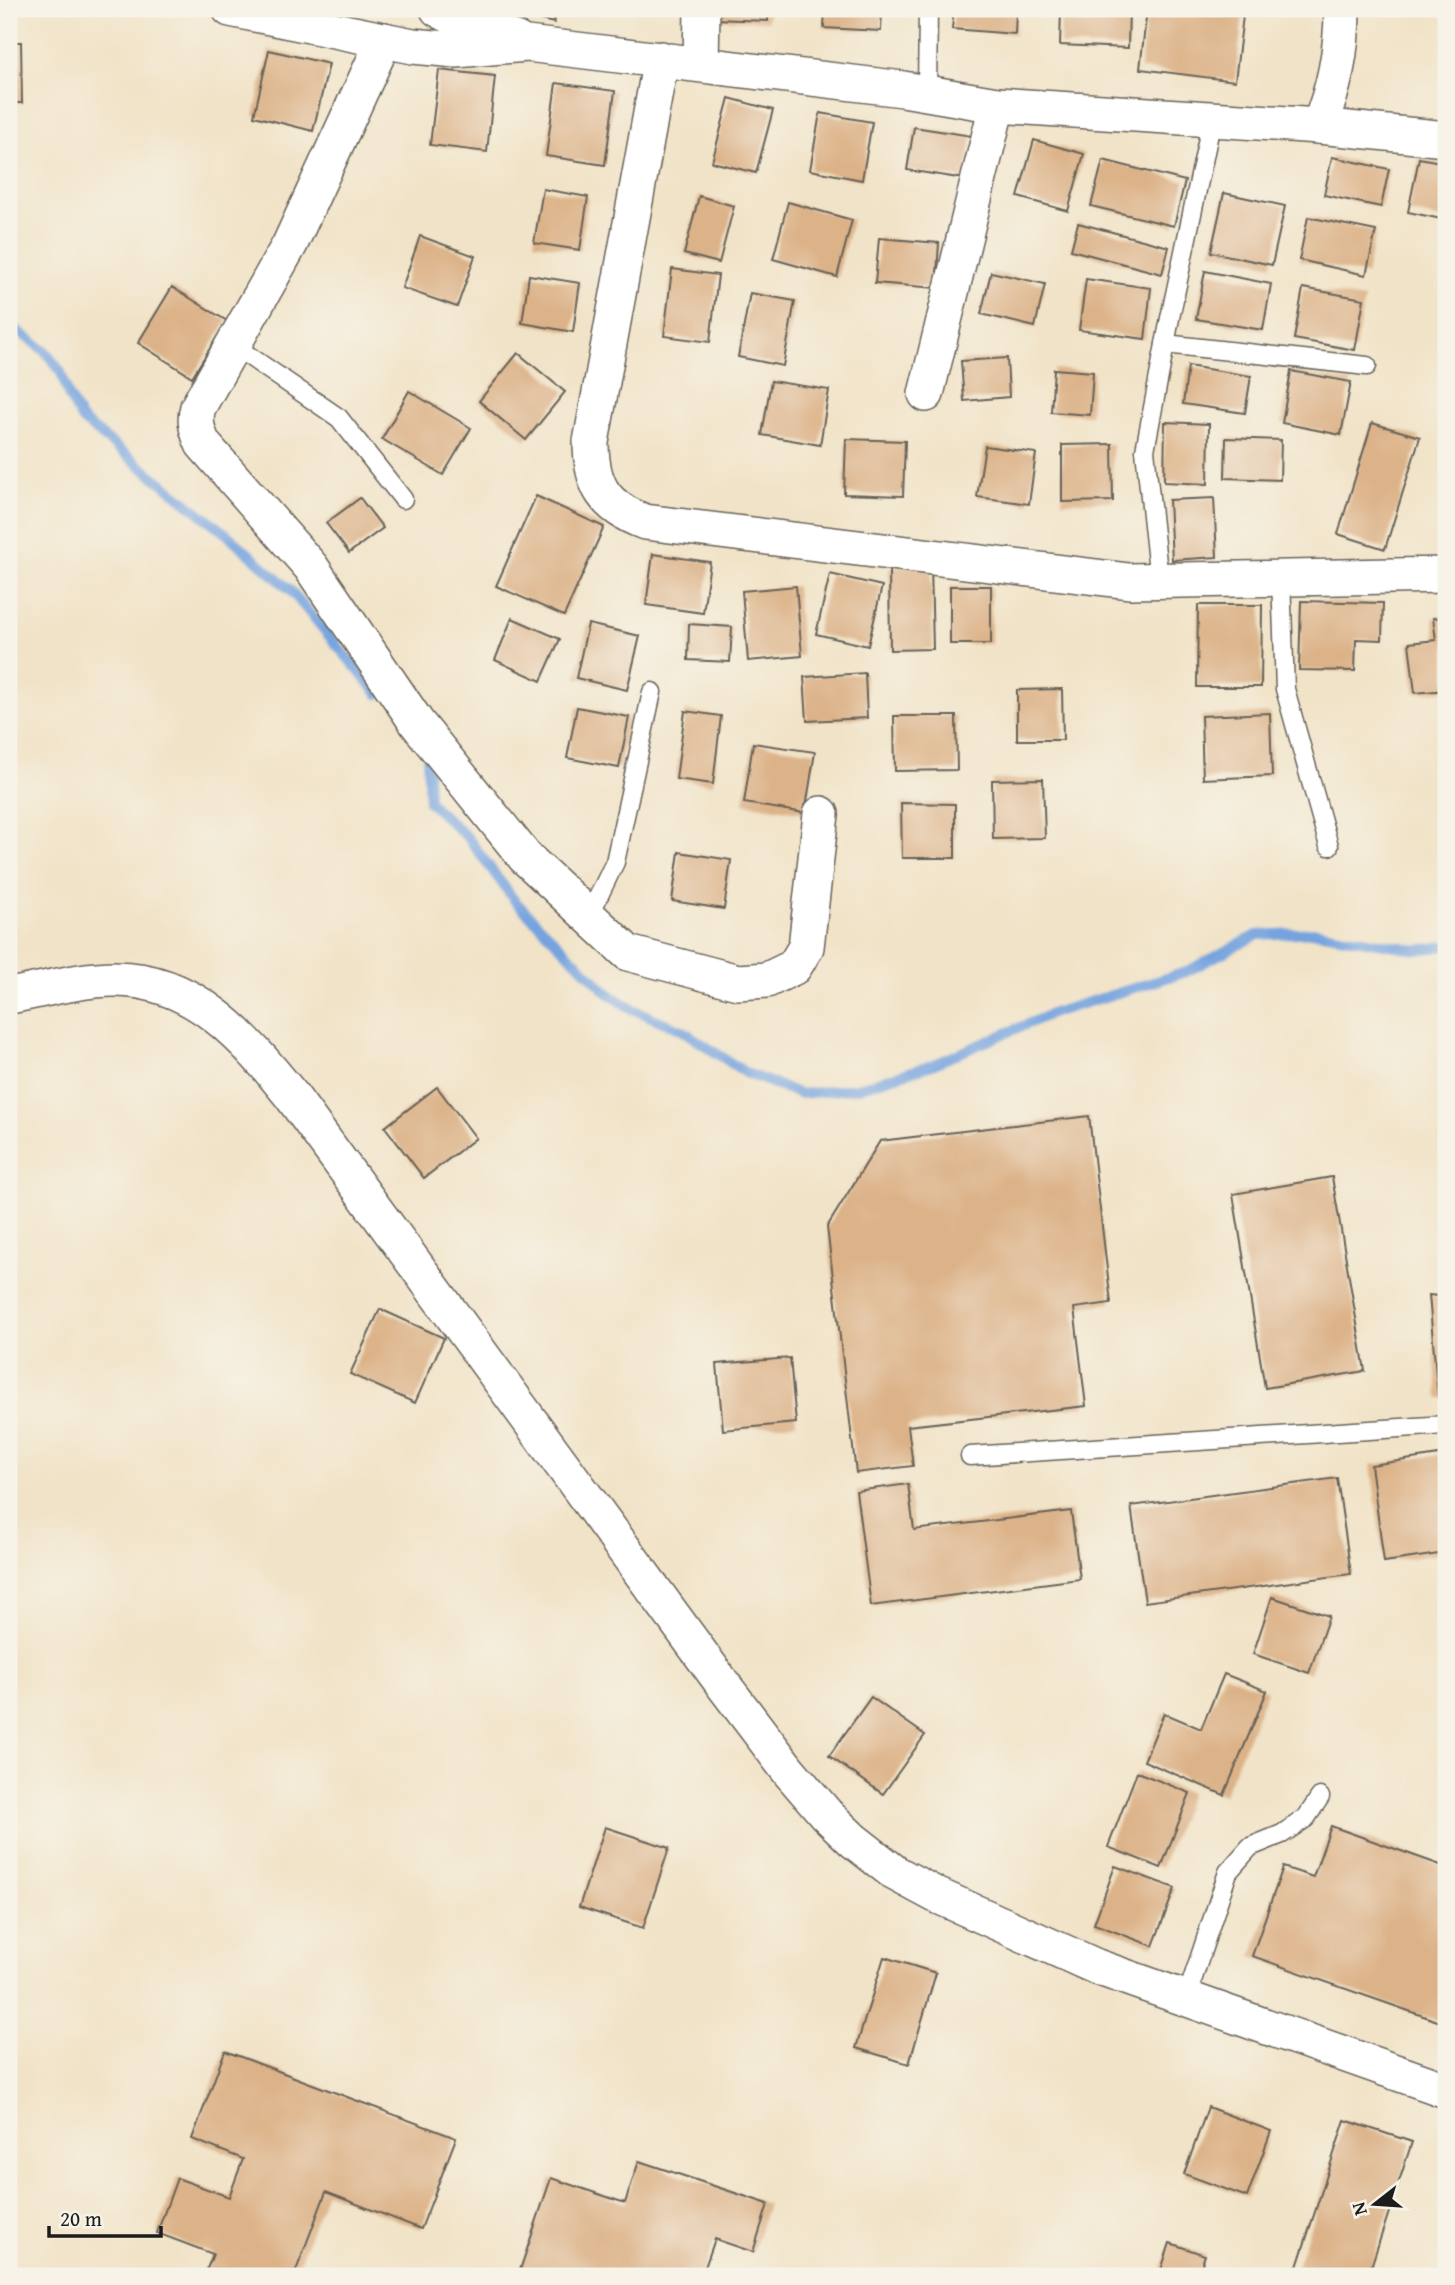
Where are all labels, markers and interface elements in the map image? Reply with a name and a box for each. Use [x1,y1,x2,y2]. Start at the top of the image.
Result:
north arrow [1340,2170,1410,2240]
scale bar [49,2194,161,2238]
text: N [1343,2199,1374,2219]
text: 20 m [60,2203,102,2234]

